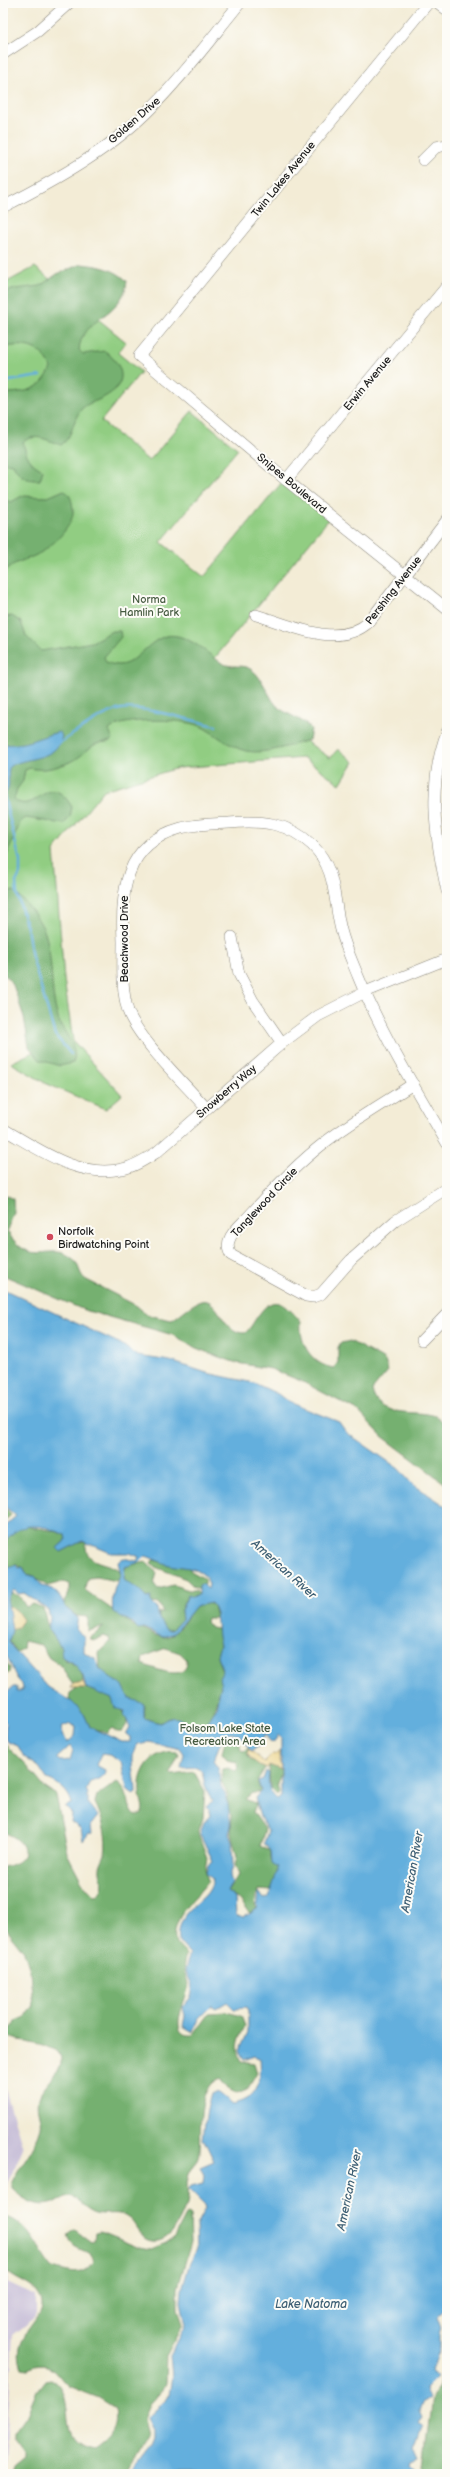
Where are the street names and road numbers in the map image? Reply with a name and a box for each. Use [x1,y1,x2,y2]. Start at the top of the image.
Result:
street label: Golden Drive [106,94,163,147]
street label: Twin Lakes Avenue [249,138,318,220]
street label: Erwin Avenue [341,353,394,413]
street label: Snipes Boulevard [254,450,329,516]
street label: Pershing Avenue [363,553,425,627]
street label: Beachwood Drive [118,895,131,983]
street label: Snowberry Way [194,1062,259,1121]
street label: Tanglewood Circle [229,1164,301,1240]

